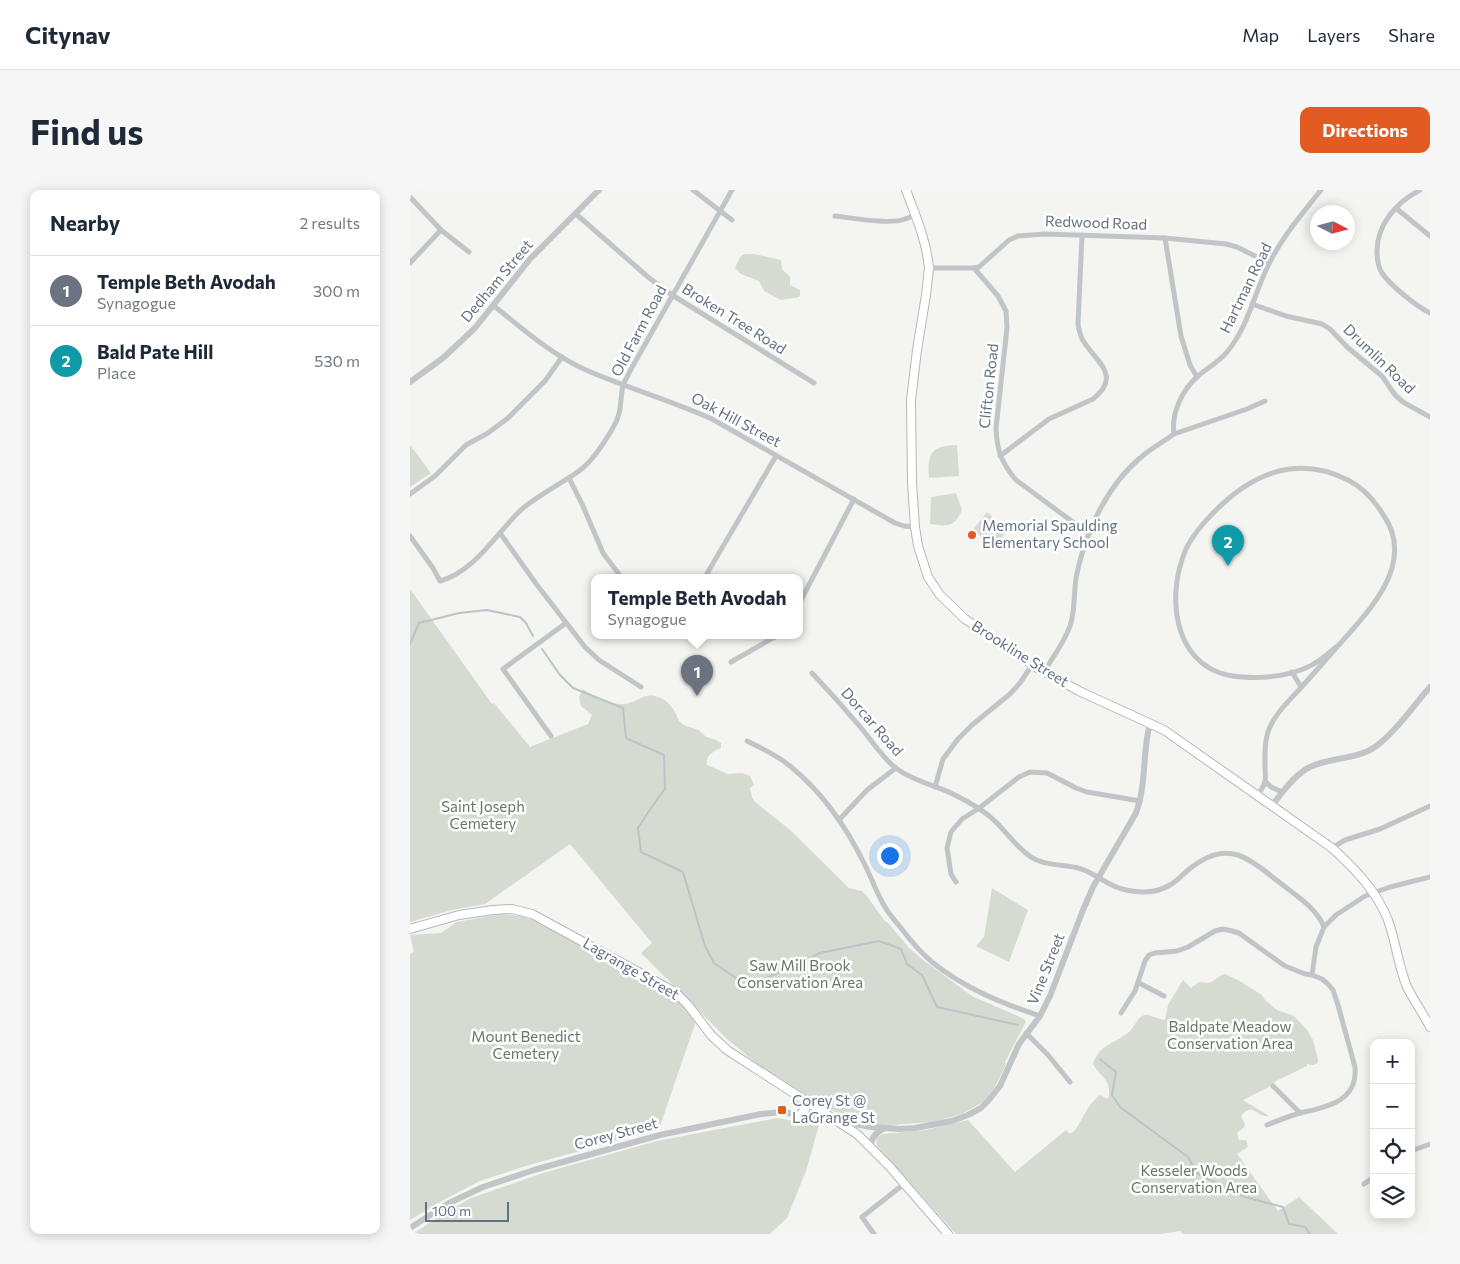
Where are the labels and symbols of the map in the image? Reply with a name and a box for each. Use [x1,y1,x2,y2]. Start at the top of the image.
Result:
north arrow [1310,205,1355,250]
street label: Redwood Road [1045,211,1148,233]
street label: Dedham Street [456,235,536,325]
street label: Hartman Road [1215,239,1275,336]
street label: Broken Tree Road [679,279,790,357]
street label: Old Farm Road [607,282,670,379]
street label: Drumlin Road [1340,320,1419,397]
street label: Clifton Road [975,343,1001,429]
street label: Oak Hill Street [688,388,784,450]
place label: Memorial Spaulding Elementary School [982,516,1118,551]
pin: 2 [1212,525,1244,566]
marker: Memorial Spaulding Elementary School [966,529,978,541]
street label: Brookline Street [969,616,1072,690]
pin: 1 [681,655,713,696]
street label: Dorcar Road [838,683,907,759]
park label: Saint Joseph Cemetery [441,797,525,832]
your location [877,843,903,869]
street label: Vine Street [1023,930,1068,1007]
street label: Lagrange Street [580,933,683,1003]
park label: Saw Mill Brook Conservation Area [737,956,863,991]
park label: Baldpate Meadow Conservation Area [1167,1017,1293,1052]
park label: Mount Benedict Cemetery [471,1027,581,1062]
place label: Corey St @ LaGrange St [792,1091,875,1126]
marker: Corey St @ LaGrange St [776,1104,788,1116]
street label: Corey Street [572,1113,659,1153]
park label: Kesseler Woods Conservation Area [1131,1161,1257,1196]
scale bar [425,1199,509,1222]

